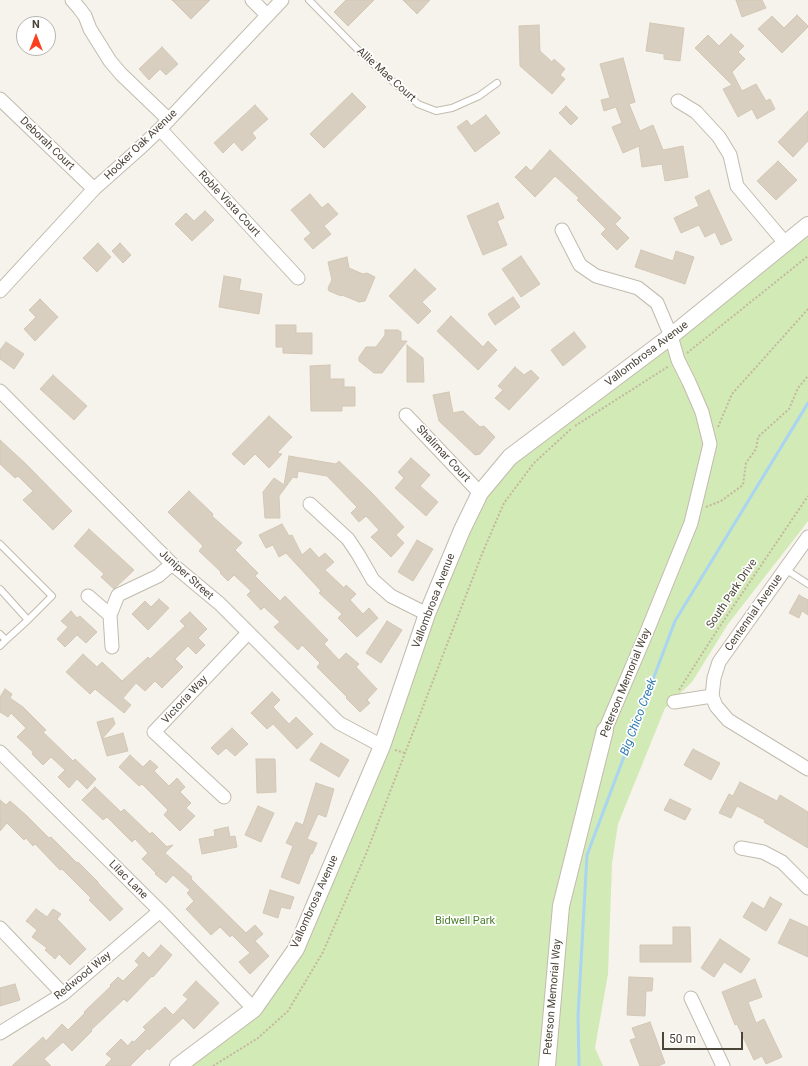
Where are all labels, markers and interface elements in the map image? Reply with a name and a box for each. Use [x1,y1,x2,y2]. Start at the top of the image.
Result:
north arrow [16,16,56,56]
text: N [32,18,40,31]
street label: Allie Mae Court [354,45,418,105]
street label: Hooker Oak Avenue [102,107,180,183]
street label: Deborah Court [17,115,77,173]
street label: Roble Vista Court [195,168,263,240]
street label: Vallombrosa Avenue [603,319,691,389]
street label: Shalimar Court [413,423,473,485]
street label: Juniper Street [156,547,216,603]
street label: Vallombrosa Avenue [410,552,458,650]
street label: South Park Drive [704,557,760,631]
street label: Centennial Avenue [723,572,785,654]
street label: Peterson Memorial Way [598,627,654,739]
street label: Victoria Way [159,673,211,727]
water label: Big Chico Creek [618,676,660,758]
street label: Vallombrosa Avenue [289,853,341,951]
street label: Lilac Lane [106,858,150,902]
park label: Bidwell Park [435,914,495,928]
street label: Peterson Memorial Way [541,938,565,1056]
street label: Redwood Way [52,949,114,1003]
scale bar [664,1024,745,1050]
text: 50 m [669,1032,696,1046]

